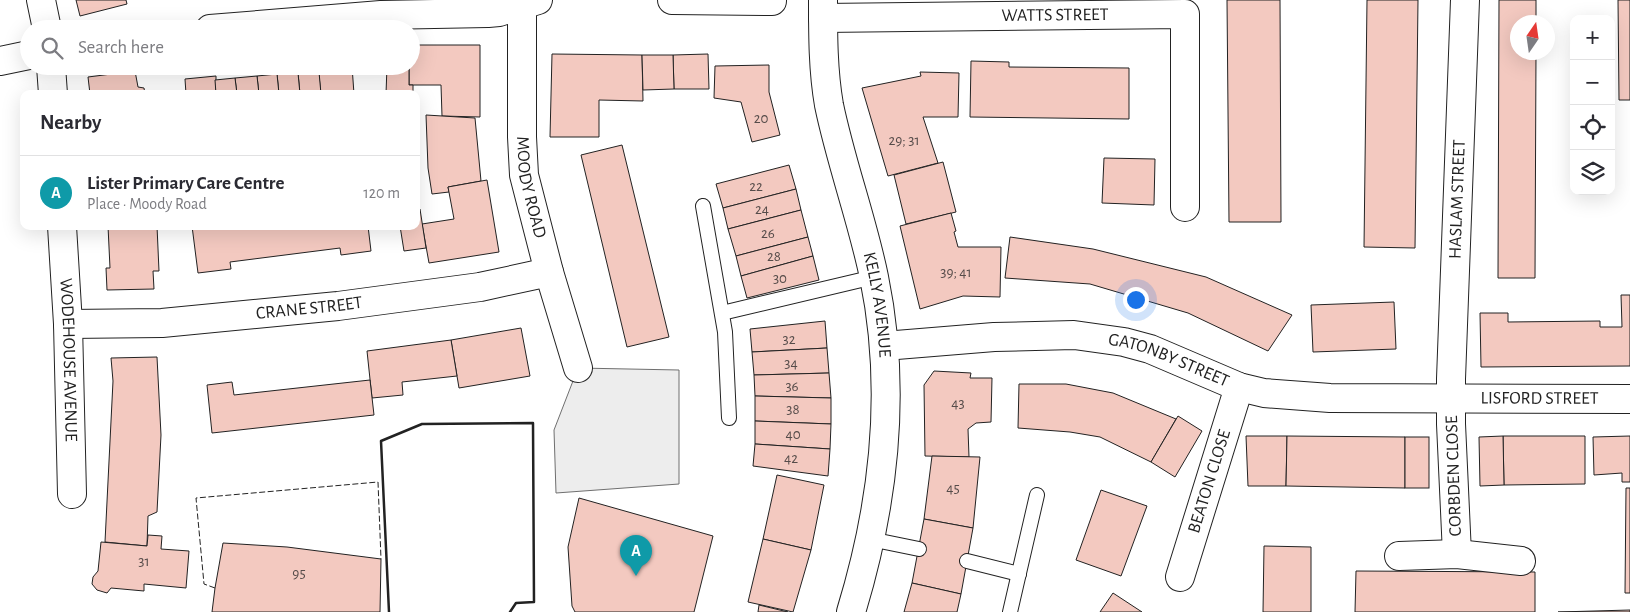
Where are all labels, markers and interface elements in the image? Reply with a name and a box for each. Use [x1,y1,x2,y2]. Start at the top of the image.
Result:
street label: WATTS STREET [1001,6,1109,25]
north arrow [1510,15,1555,60]
map controls [1570,15,1615,195]
button: + [1570,15,1615,60]
search box [20,20,420,75]
icon: search [38,34,66,62]
text: Search here [78,38,164,57]
button: − [1570,60,1615,105]
button: locate [1570,105,1615,150]
house number: 20 [754,111,768,126]
text: Nearby [40,112,101,133]
house number: 29; 31 [888,133,920,148]
street label: MOODY ROAD [513,136,549,240]
street label: HASLAM STREET [1446,139,1469,259]
button: layers [1570,150,1615,195]
text: Lister Primary Care Centre [87,174,284,193]
house number: 22 [749,179,763,194]
text: A [51,185,61,201]
text: 120 m [363,185,400,201]
text: Place · Moody Road [87,196,207,212]
house number: 24 [755,202,769,217]
house number: 26 [761,226,775,241]
house number: 28 [767,249,781,264]
street label: KELLY AVENUE [860,250,894,358]
house number: 39; 41 [940,265,972,280]
house number: 30 [773,271,787,286]
street label: WODEHOUSE AVENUE [56,278,80,442]
your location [1123,287,1149,313]
street label: CRANE STREET [255,294,364,323]
street label: GATONBY STREET [1107,331,1232,391]
house number: 32 [782,332,796,347]
house number: 34 [784,356,798,371]
house number: 36 [785,379,799,394]
street label: LISFORD STREET [1481,390,1599,408]
house number: 43 [951,396,965,411]
house number: 38 [786,402,800,417]
street label: CORBDEN CLOSE [1443,415,1465,537]
house number: 40 [785,427,801,442]
street label: BEATON CLOSE [1185,427,1234,535]
house number: 42 [784,451,798,466]
house number: 45 [946,481,960,496]
pin: A [620,535,652,576]
house number: 31 [138,554,150,569]
house number: 95 [292,566,306,581]

